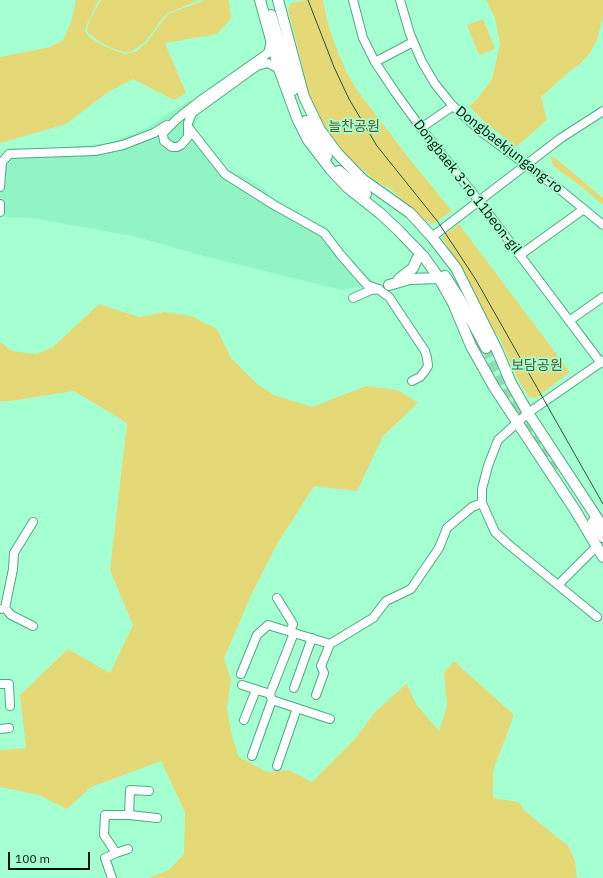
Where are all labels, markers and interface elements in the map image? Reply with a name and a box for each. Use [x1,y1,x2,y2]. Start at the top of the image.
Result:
street label: Dongbaekjungang-ro [452,103,566,197]
street label: Dongbaek 3-ro 11beon-gil [409,117,525,257]
park label: 늘찬공원 [328,119,380,135]
park label: 보담공원 [511,358,563,374]
scale bar [10,844,92,870]
text: 100 m [15,851,50,866]

